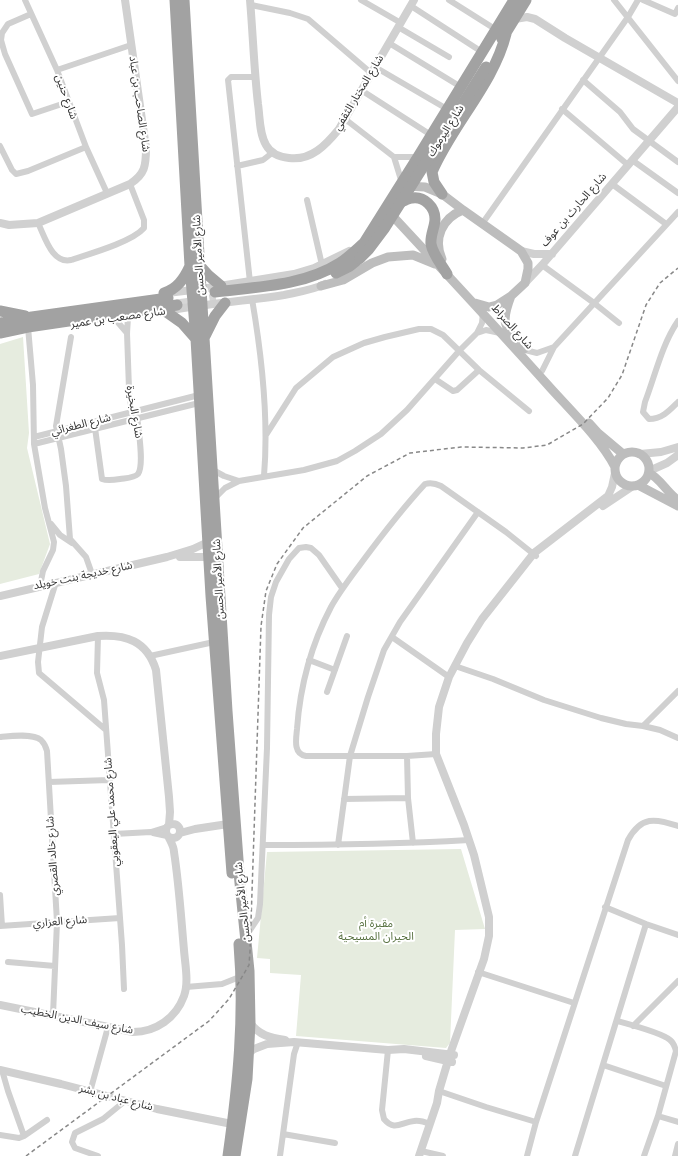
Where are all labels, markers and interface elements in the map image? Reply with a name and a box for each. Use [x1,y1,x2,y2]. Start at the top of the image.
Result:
street label: شارع المختار الثقفي [331,53,387,133]
street label: شارع الصاحب بن عباد [126,55,152,153]
street label: شارع حنين [52,73,80,121]
street label: شارع اليرموك [425,103,467,159]
street label: شارع الحارث بن عوف [538,170,610,250]
street label: شارع الأمير الحسن [190,215,208,295]
street label: شارع الصراط [488,302,536,352]
street label: شارع مصعب بن عمير [70,305,166,331]
street label: شارع البخيرة [123,385,145,439]
street label: شارع الطغرائي [50,411,112,439]
street label: شارع الأمير الحسن [210,539,228,619]
street label: شارع خديجة بنت خويلد [32,559,134,593]
street label: شارع محمد علي اليعقوبي [102,757,122,867]
street label: شارع خالد القصري [44,816,62,896]
street label: شارع الأمير الحسن [232,861,254,943]
street label: شارع العزاري [32,914,88,930]
park label: مقبرة أم الحيران المسيحية [338,917,414,943]
street label: شارع سيف الدين الخطيب [20,1003,134,1037]
street label: شارع عباد بن بشر [78,1082,154,1114]

